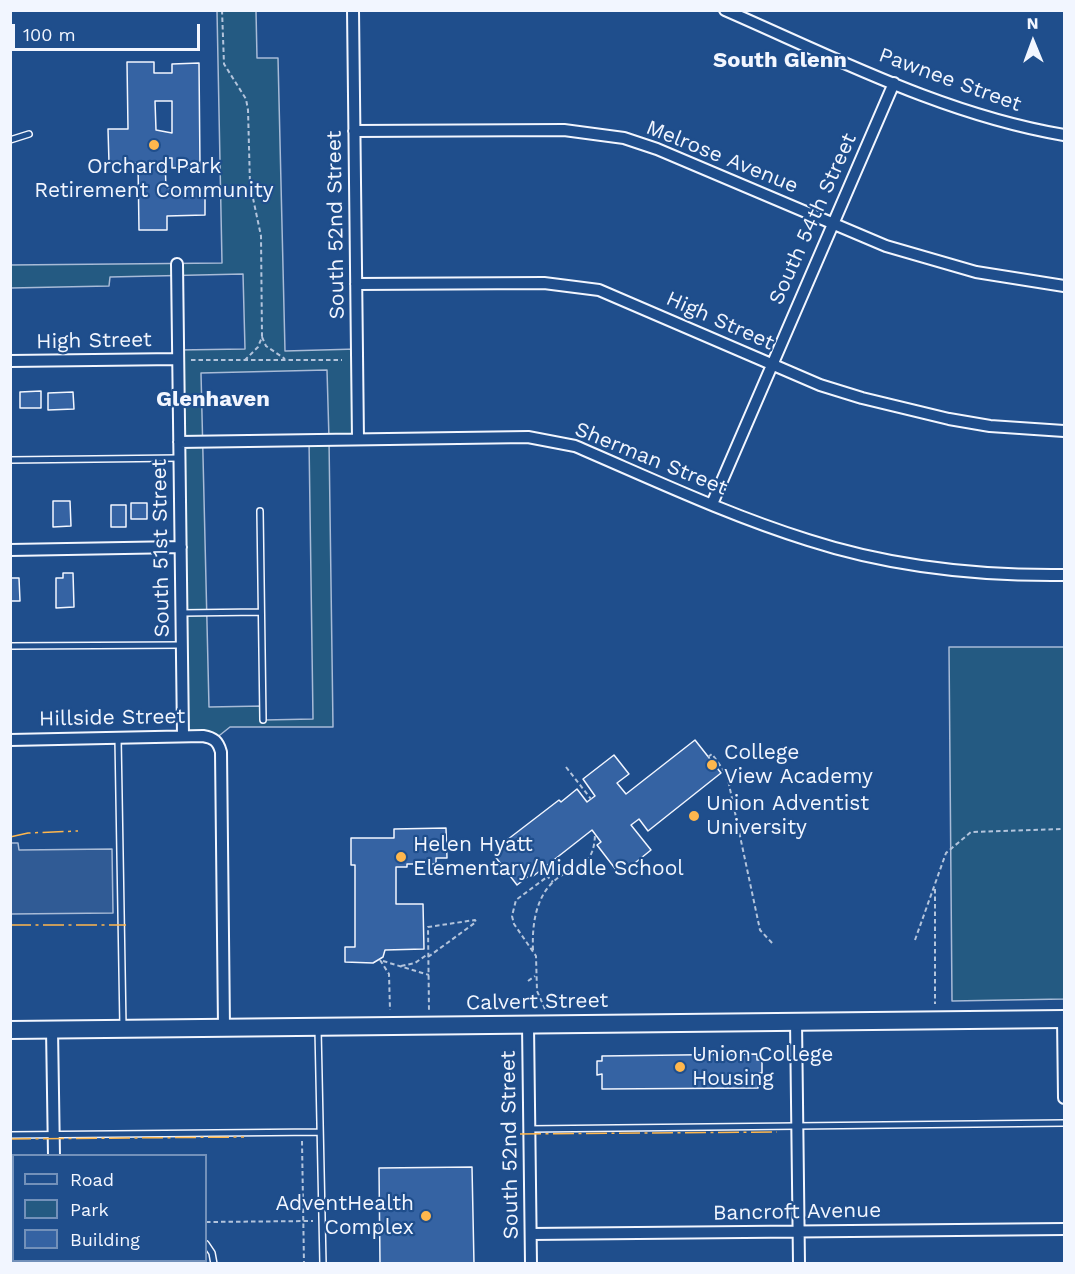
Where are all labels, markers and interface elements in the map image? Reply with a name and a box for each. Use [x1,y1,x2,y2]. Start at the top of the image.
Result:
scale bar [15,12,202,50]
north arrow [1003,12,1063,72]
text: N [1027,14,1039,33]
text: 100 m [23,24,76,45]
street label: Pawnee Street [875,43,1025,117]
district label: South Glenn [713,48,847,74]
street label: Melrose Avenue [642,115,802,199]
street label: South 54th Street [764,129,862,309]
street label: South 52nd Street [322,130,350,320]
marker: Orchard Park Retirement Community [147,138,161,152]
place label: Orchard Park Retirement Community [34,154,274,204]
street label: High Street [662,286,778,356]
street label: High Street [36,327,152,355]
district label: Glenhaven [156,387,270,413]
street label: Sherman Street [571,417,731,501]
street label: South 51st Street [147,458,175,638]
street label: Hillside Street [39,704,185,732]
place label: College View Academy [724,740,873,790]
marker: College View Academy [705,758,719,772]
place label: Union Adventist University [706,791,869,841]
marker: Union Adventist University [687,809,701,823]
place label: Helen Hyatt Elementary/Middle School [413,832,684,882]
marker: Helen Hyatt Elementary/Middle School [394,850,408,864]
street label: Calvert Street [466,988,608,1016]
place label: Union College Housing [692,1042,833,1092]
street label: South 52nd Street [496,1050,524,1240]
marker: Union College Housing [673,1060,687,1074]
legend [12,1154,207,1262]
text: Road [70,1169,114,1190]
place label: AdventHealth Complex [275,1191,414,1241]
street label: Bancroft Avenue [713,1198,881,1226]
text: Park [70,1199,109,1220]
marker: AdventHealth Complex [419,1209,433,1223]
text: Building [70,1229,140,1250]

